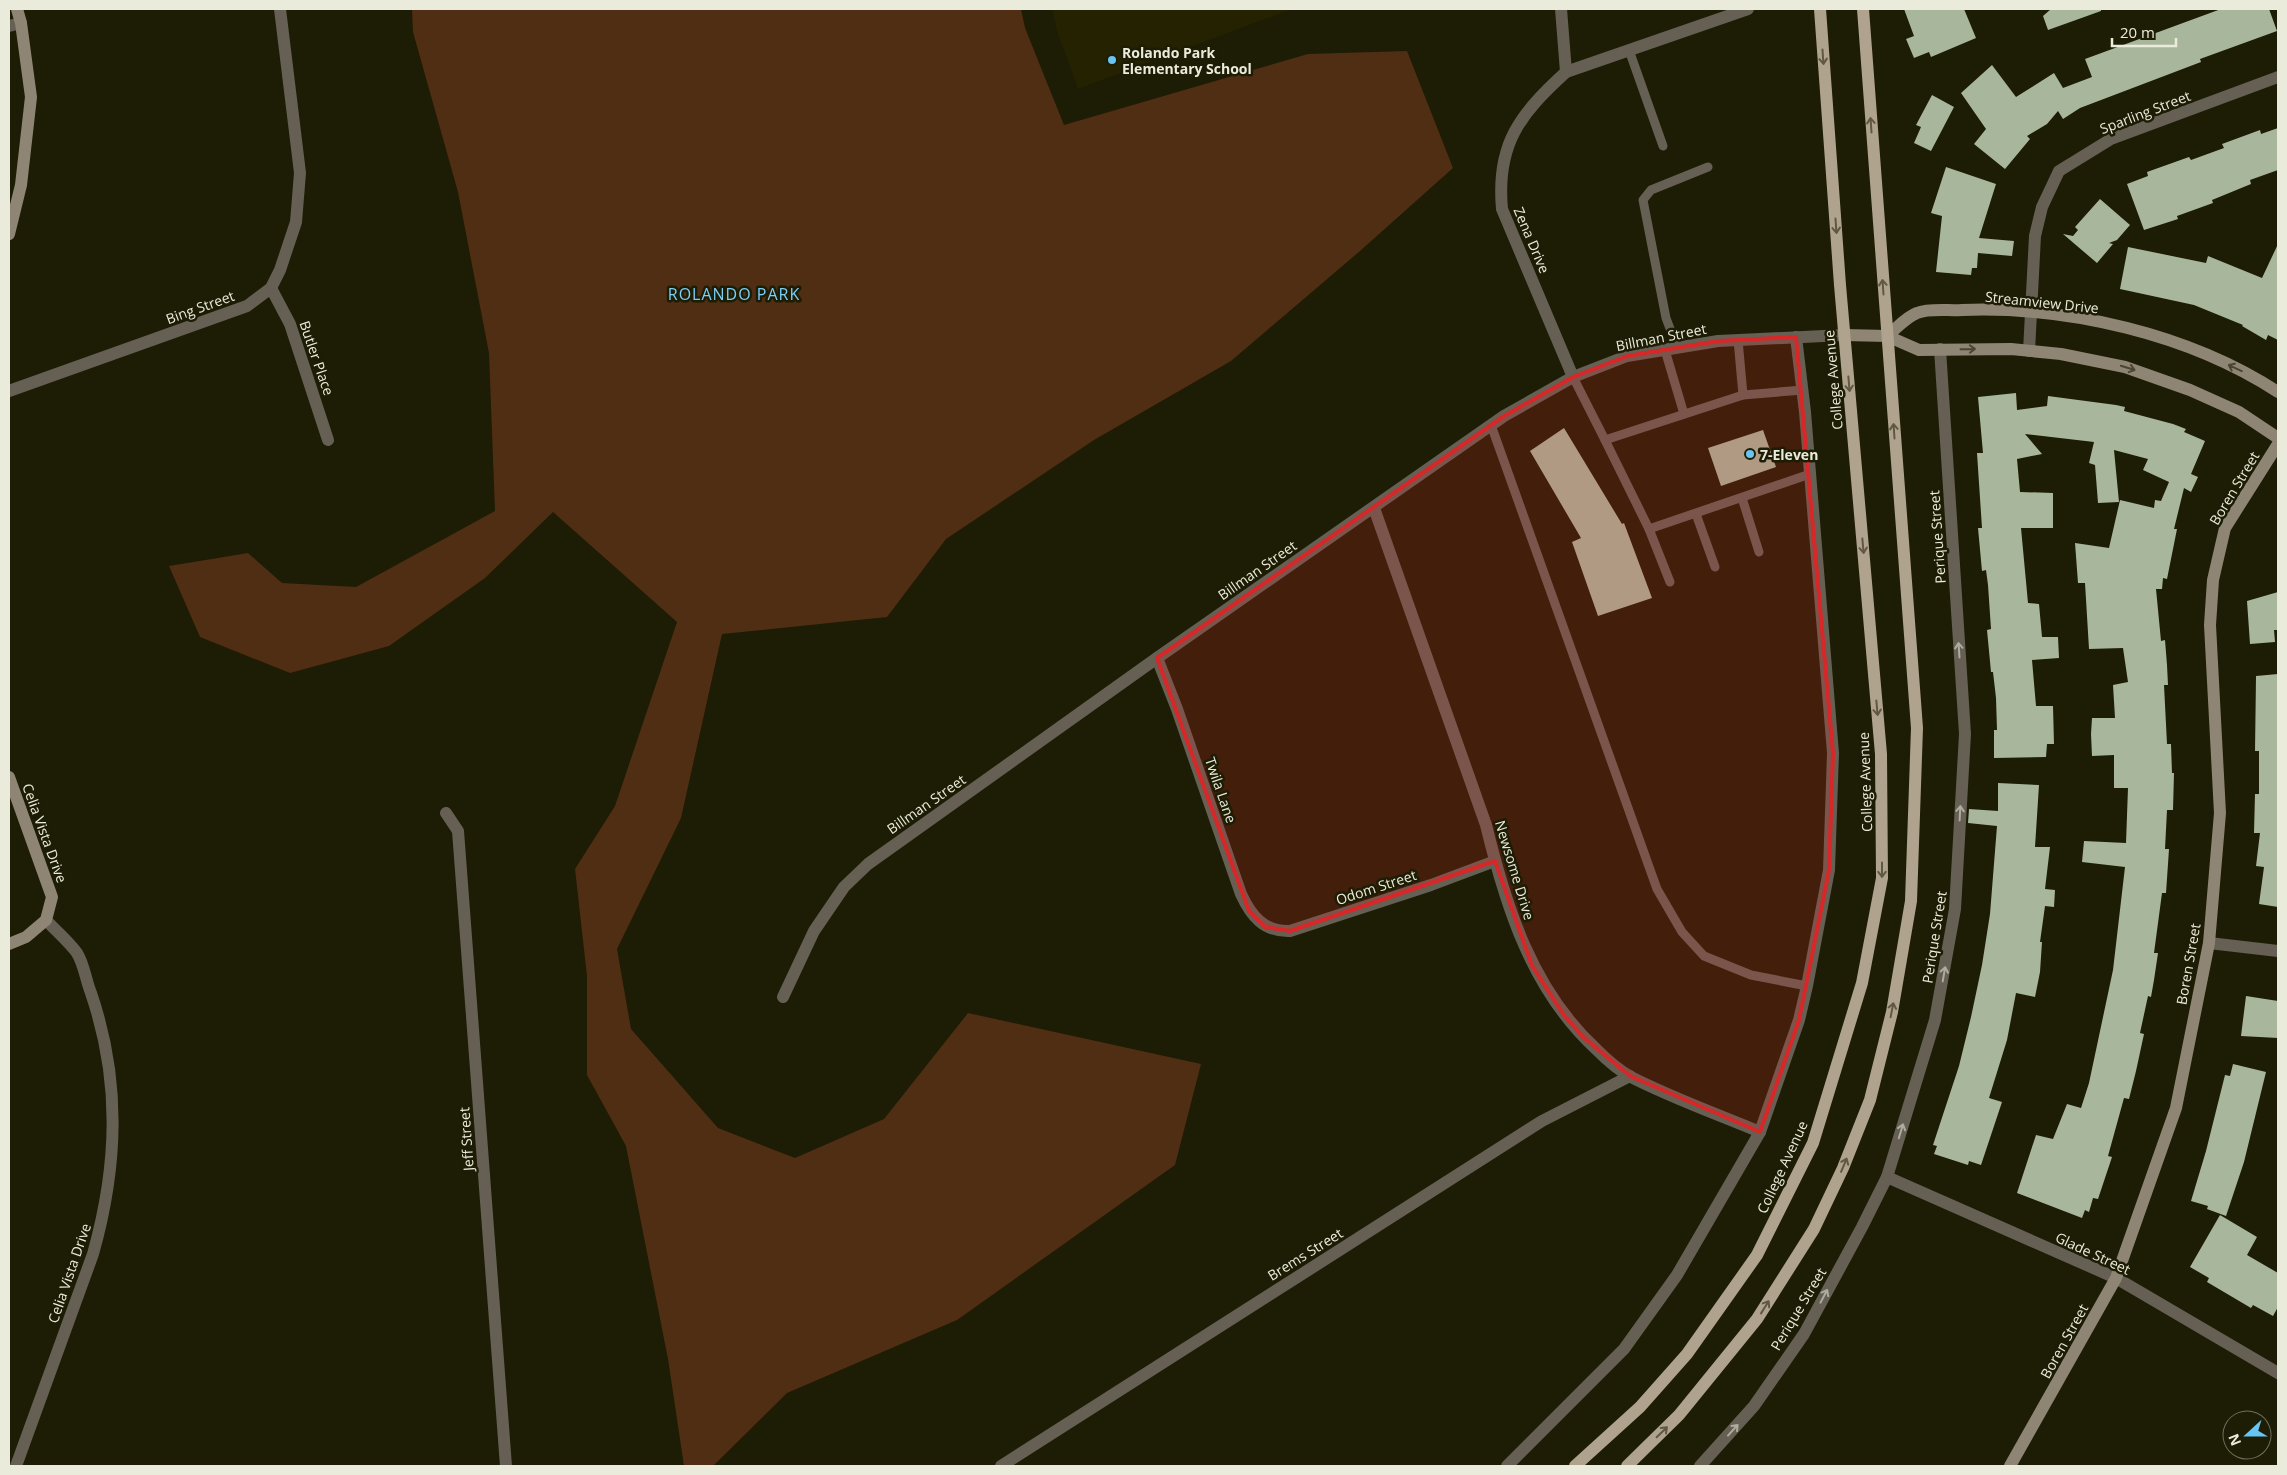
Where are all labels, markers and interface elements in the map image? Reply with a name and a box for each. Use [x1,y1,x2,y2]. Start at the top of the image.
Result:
scale bar [2112,15,2176,47]
text: 20 m [2120,22,2155,42]
place label: Rolando Park Elementary School [1122,43,1252,78]
one-way arrow [1819,49,1828,65]
marker: Rolando Park Elementary School [1106,54,1118,66]
street label: Sparling Street [2097,86,2193,138]
one-way arrow [1867,118,1876,134]
street label: Zena Drive [1510,204,1555,276]
one-way arrow [1831,218,1840,234]
one-way arrow [1878,280,1888,296]
district label: ROLANDO PARK [668,283,800,305]
street label: Bing Street [163,286,237,328]
street label: Streamview Drive [1984,287,2100,317]
street label: Butler Place [295,318,339,398]
street label: Billman Street [1614,319,1708,355]
street label: College Avenue [1819,329,1847,431]
one-way arrow [1959,344,1975,354]
one-way arrow [2228,363,2243,373]
one-way arrow [2120,364,2136,374]
one-way arrow [1844,375,1853,391]
one-way arrow [1889,423,1898,439]
place label: 7-Eleven [1760,445,1818,464]
marker: 7-Eleven [1744,448,1756,460]
street label: Boren Street [2205,448,2263,528]
street label: Perique Street [1924,490,1950,584]
street label: Billman Street [1214,536,1300,604]
one-way arrow [1858,537,1868,553]
one-way arrow [1955,643,1964,659]
one-way arrow [1872,699,1882,715]
street label: College Avenue [1854,732,1876,832]
street label: Twila Lane [1201,754,1241,826]
street label: Billman Street [883,770,969,838]
street label: Celia Vista Drive [18,781,72,885]
one-way arrow [1956,805,1965,821]
street label: Newsome Drive [1491,818,1539,922]
one-way arrow [1877,862,1887,878]
street label: Odom Street [1333,865,1419,909]
street label: Perique Street [1917,889,1951,985]
street label: Boren Street [2171,922,2205,1006]
one-way arrow [1939,966,1949,982]
one-way arrow [1888,1003,1897,1019]
street label: Jeff Street [454,1107,478,1173]
street label: College Avenue [1752,1118,1812,1216]
one-way arrow [1897,1123,1906,1139]
one-way arrow [1840,1158,1850,1173]
street label: Celia Vista Drive [43,1220,95,1325]
street label: Brems Street [1264,1223,1346,1285]
street label: Glade Street [2052,1227,2134,1279]
street label: Perique Street [1766,1264,1830,1354]
one-way arrow [1819,1289,1829,1304]
one-way arrow [1760,1300,1770,1314]
street label: Boren Street [2036,1300,2092,1382]
north arrow [2222,1410,2272,1460]
one-way arrow [1727,1423,1738,1436]
one-way arrow [1656,1426,1668,1438]
text: N [2223,1431,2245,1449]

